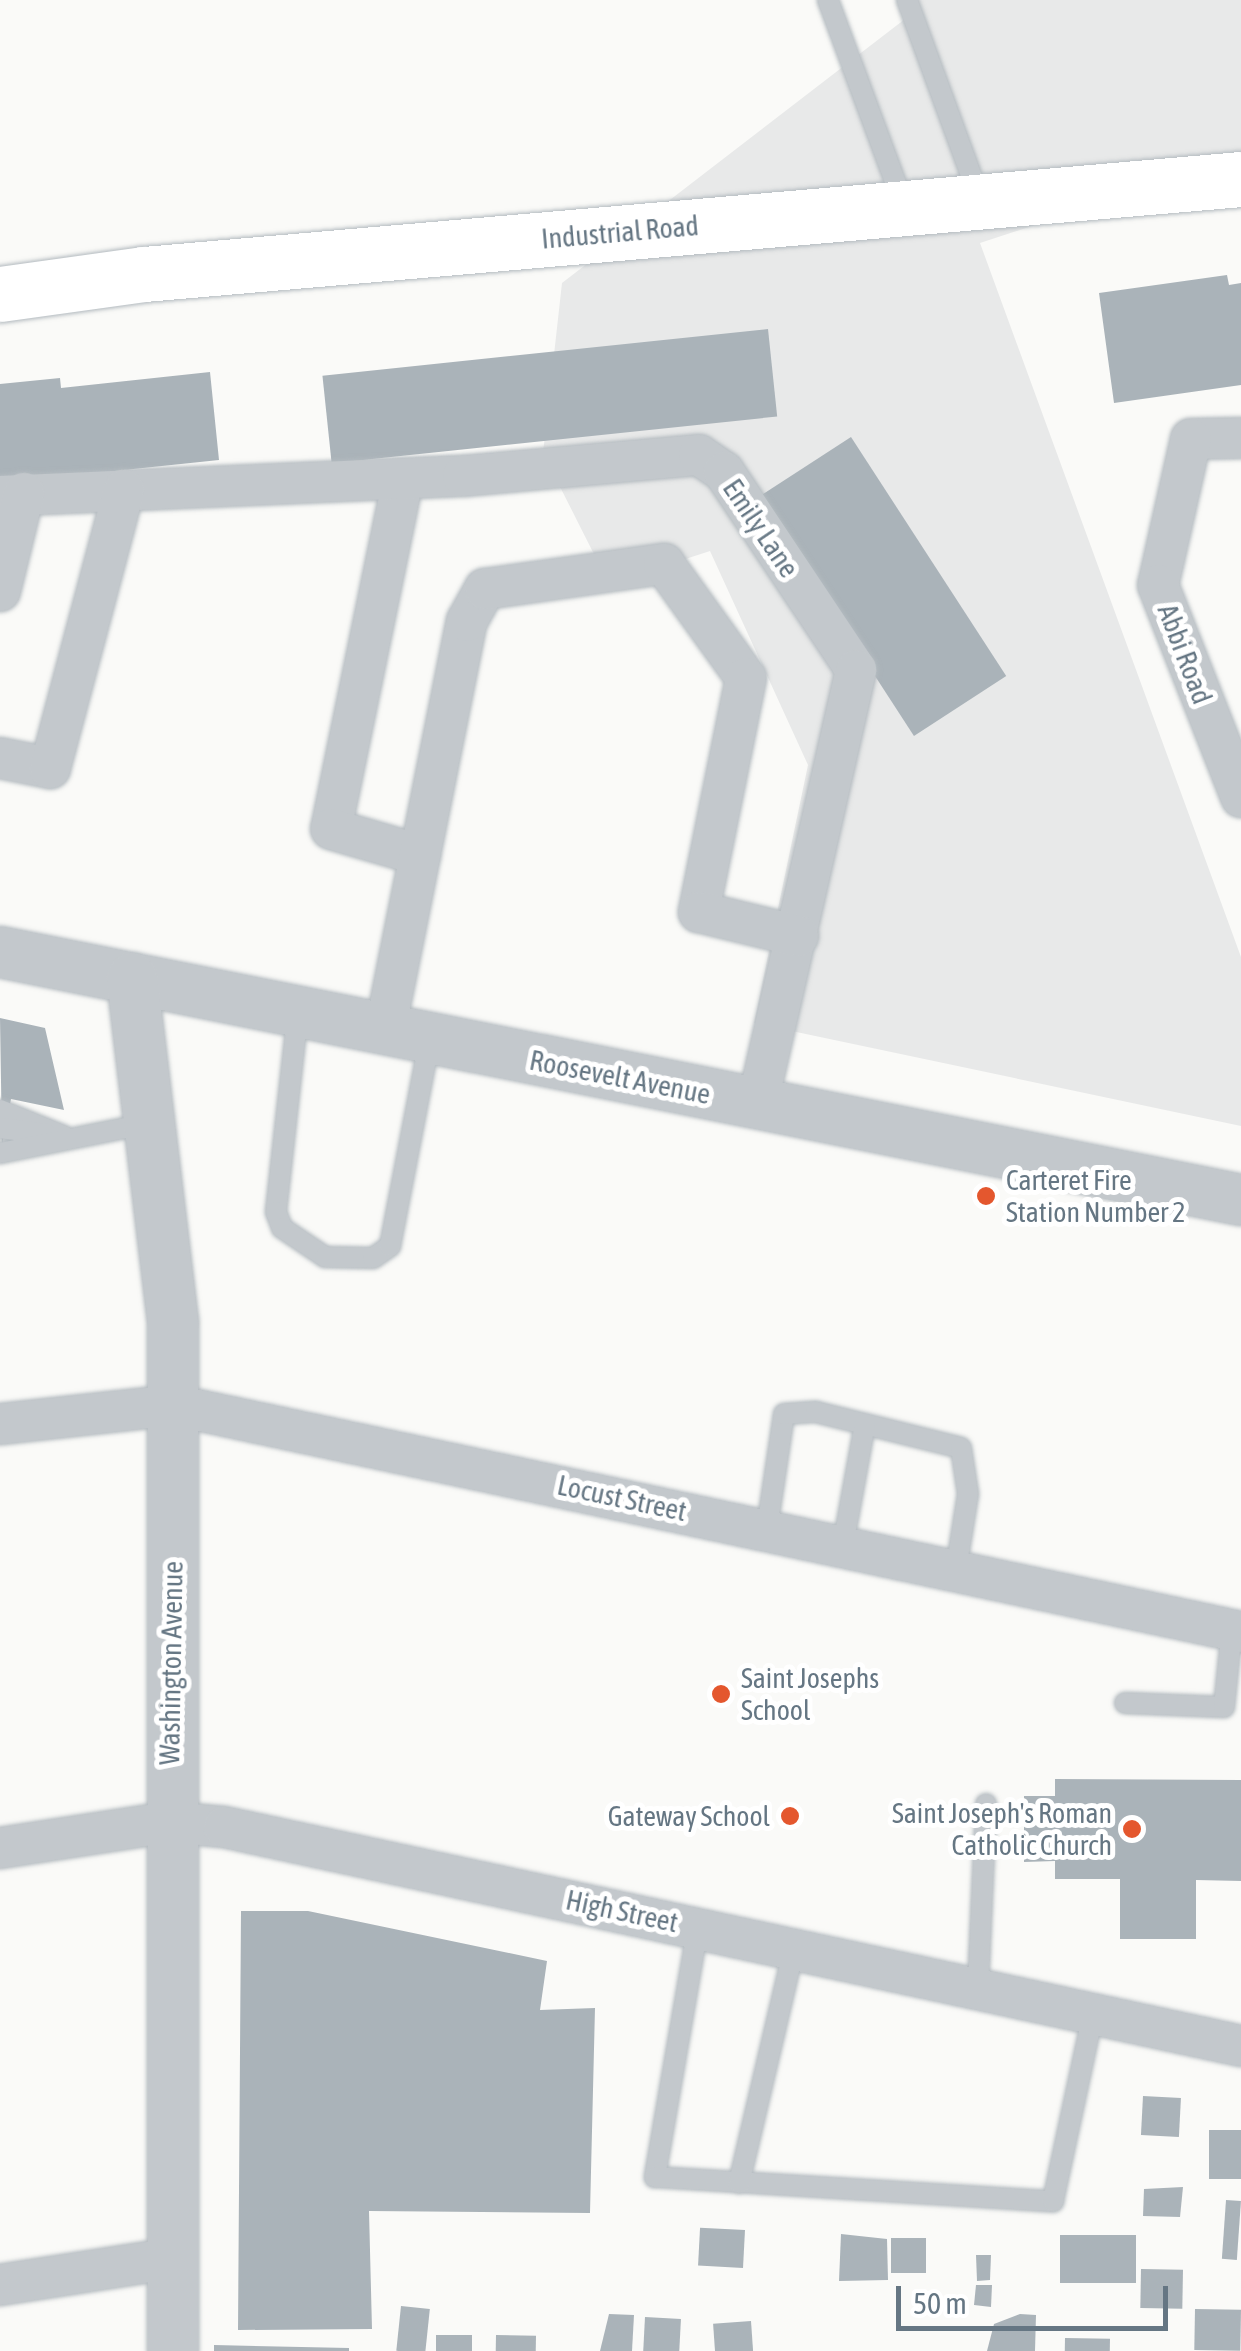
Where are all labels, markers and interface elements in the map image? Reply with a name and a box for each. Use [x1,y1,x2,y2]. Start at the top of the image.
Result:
street label: Industrial Road [540,208,700,256]
street label: Emily Lane [716,473,806,583]
street label: Abbi Road [1151,599,1219,709]
street label: Roosevelt Avenue [527,1043,713,1111]
place label: Carteret Fire Station Number 2 [1006,1163,1185,1229]
marker: Carteret Fire Station Number 2 [975,1185,997,1207]
street label: Locust Street [554,1468,690,1528]
street label: Washington Avenue [152,1561,190,1765]
place label: Saint Josephs School [741,1661,879,1727]
marker: Saint Josephs School [710,1683,732,1705]
place label: Saint Joseph's Roman Catholic Church [892,1796,1112,1862]
place label: Gateway School [608,1799,770,1833]
marker: Gateway School [779,1805,801,1827]
marker: Saint Joseph's Roman Catholic Church [1121,1818,1143,1840]
street label: High Street [563,1883,681,1939]
scale bar [901,2266,1174,2328]
text: 50 m [913,2286,967,2320]

